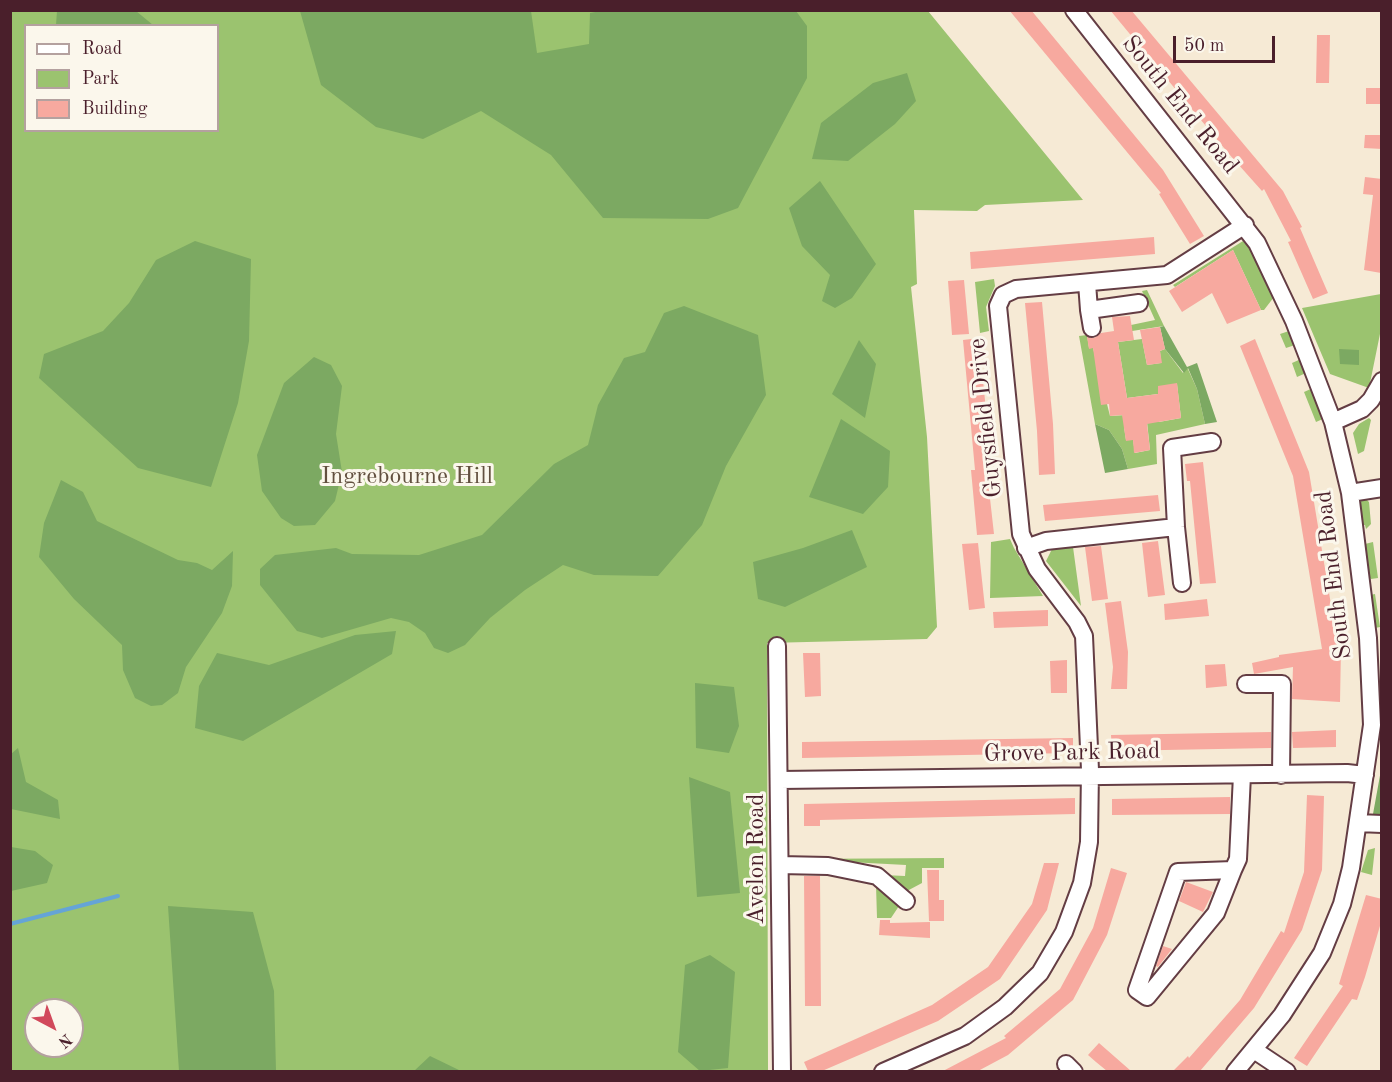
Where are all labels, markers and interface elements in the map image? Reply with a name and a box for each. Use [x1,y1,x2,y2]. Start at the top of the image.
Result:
legend [24,24,219,132]
scale bar [1176,24,1278,62]
street label: South End Road [1115,30,1245,180]
text: 50 m [1184,37,1224,55]
text: Road [82,40,122,58]
text: Park [82,70,119,88]
text: Building [82,100,147,118]
street label: Guysfield Drive [963,337,1009,499]
park label: Ingrebourne Hill [321,463,493,491]
street label: South End Road [1309,489,1359,661]
street label: Grove Park Road [983,737,1161,769]
street label: Avelon Road [743,794,771,924]
north arrow [24,998,84,1058]
text: N [55,1030,74,1050]

